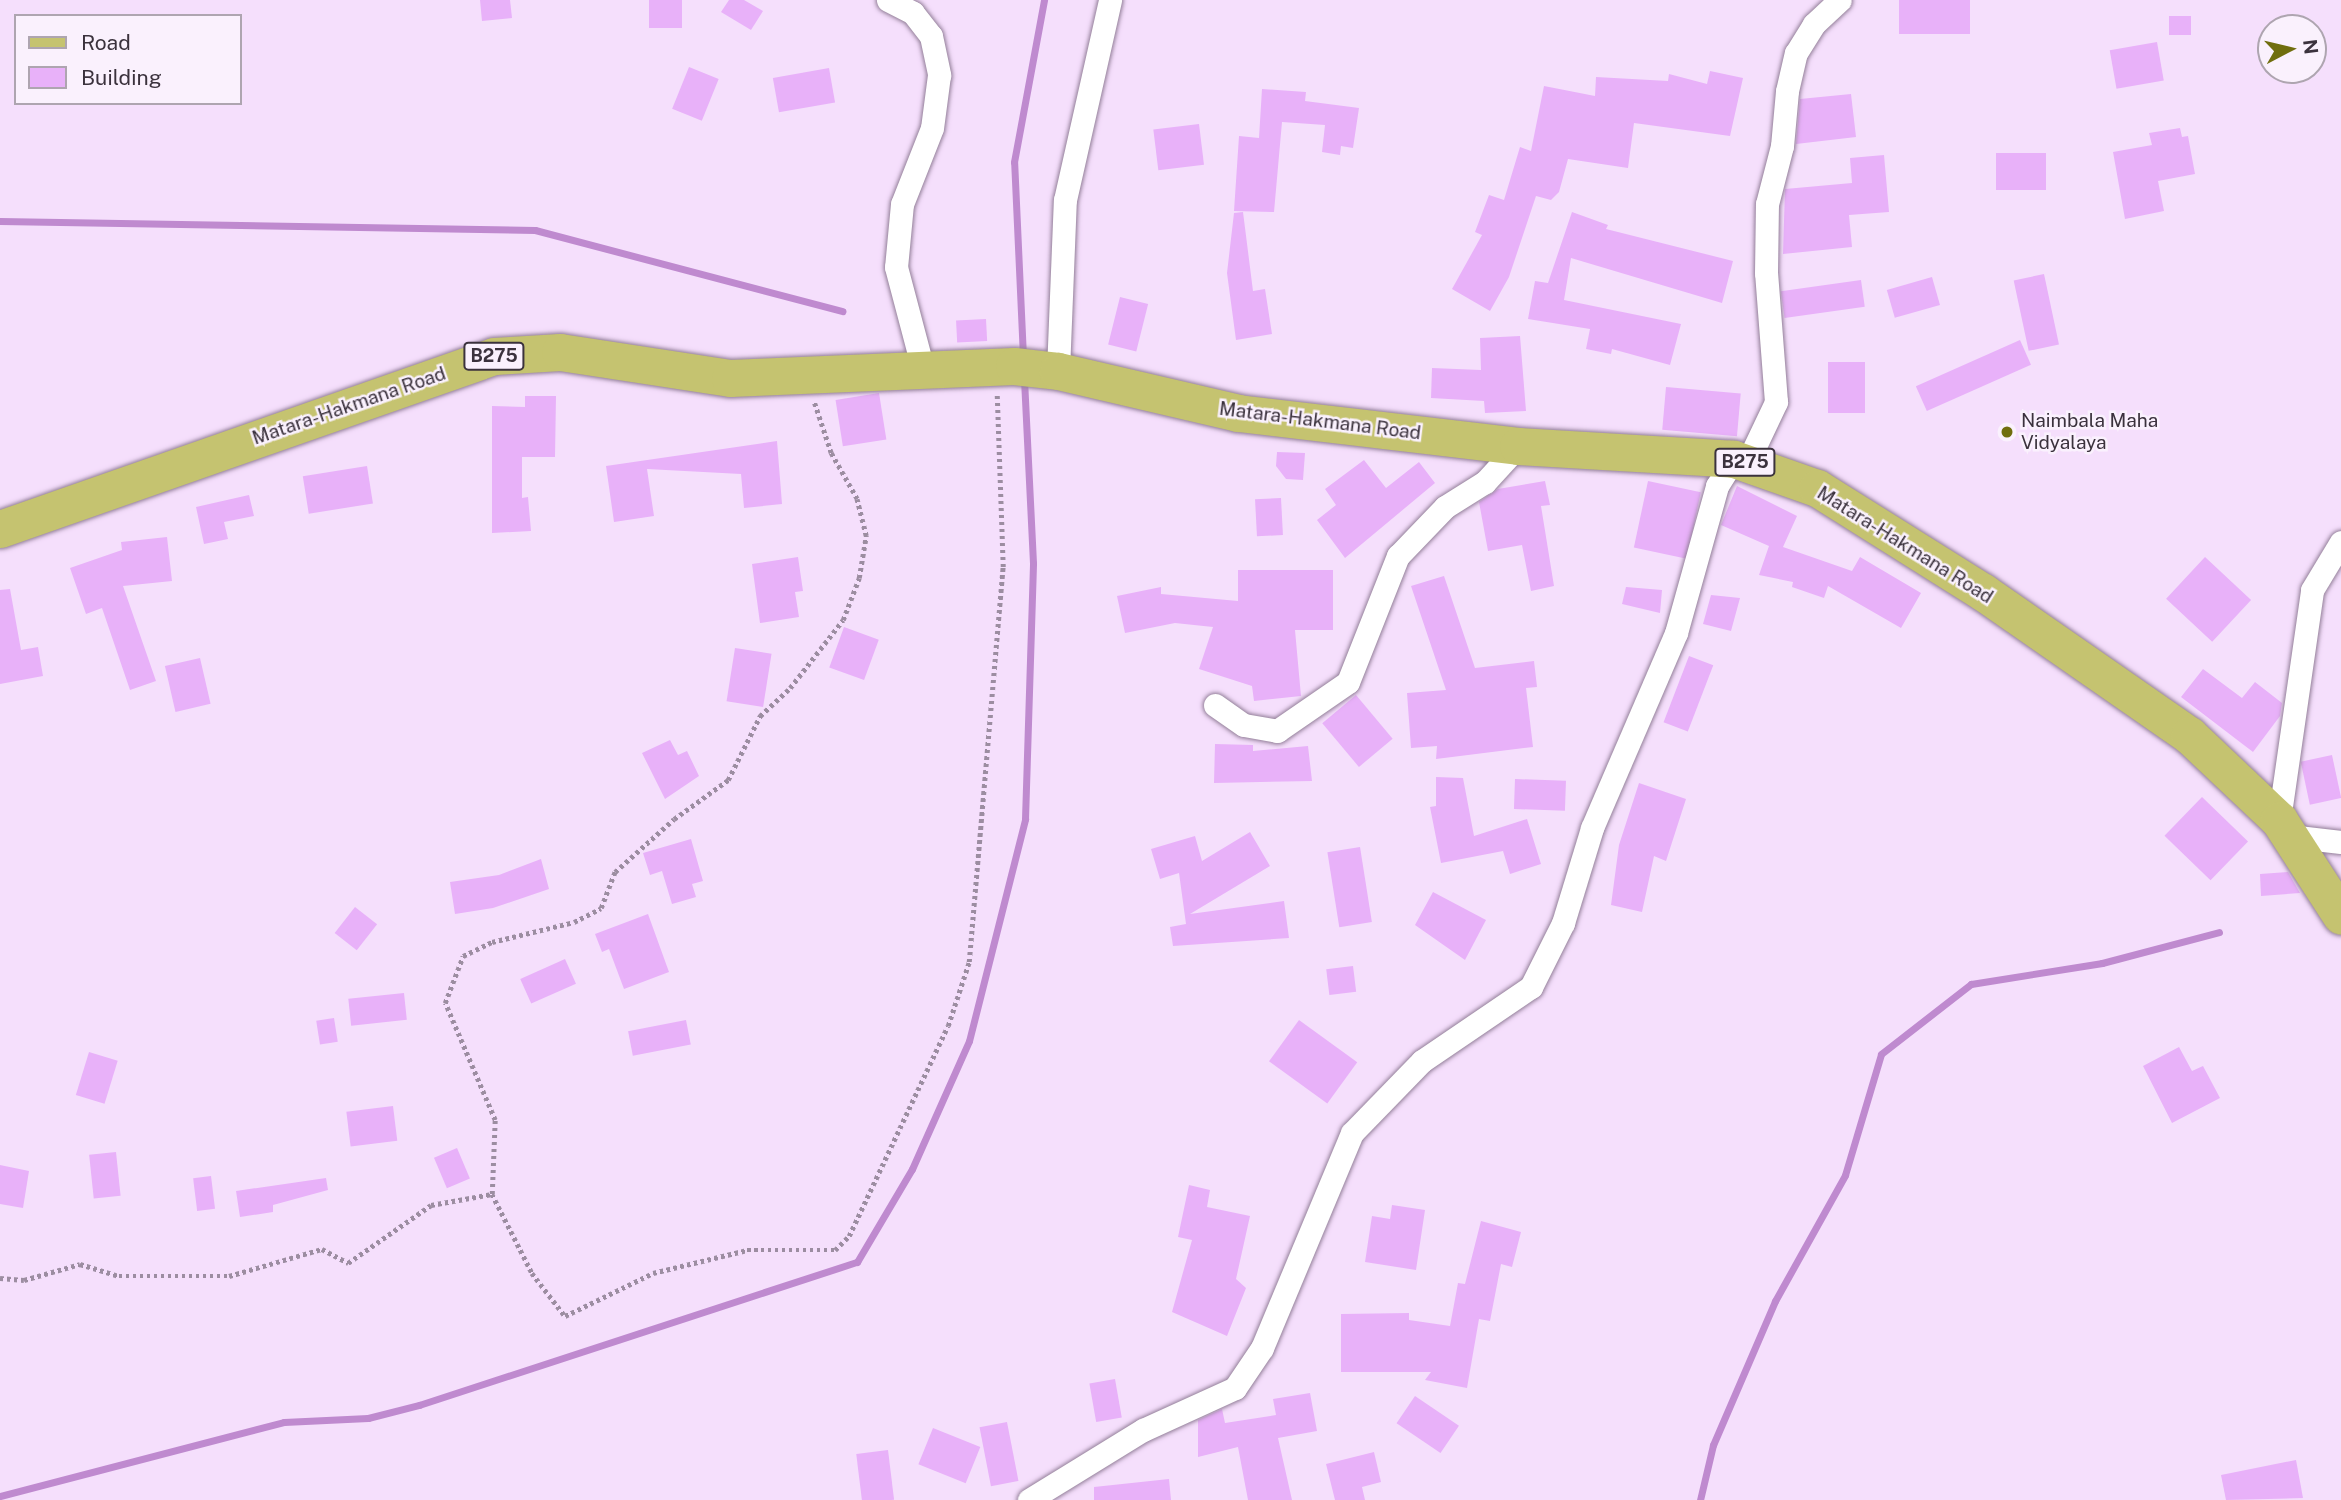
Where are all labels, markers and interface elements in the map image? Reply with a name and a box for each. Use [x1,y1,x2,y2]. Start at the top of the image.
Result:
legend [14,14,242,105]
north arrow [2257,14,2327,84]
text: Road [81,30,131,55]
text: N [2299,38,2323,55]
text: Building [81,65,162,90]
road number: B275 [462,342,526,370]
street label: Matara-Hakmana Road [249,362,449,450]
street label: Matara-Hakmana Road [1218,397,1422,445]
place label: Naimbala Maha Vidyalaya [2021,410,2158,454]
marker: Naimbala Maha Vidyalaya [1999,424,2015,440]
road number: B275 [1714,448,1776,476]
street label: Matara-Hakmana Road [1813,482,1997,608]

